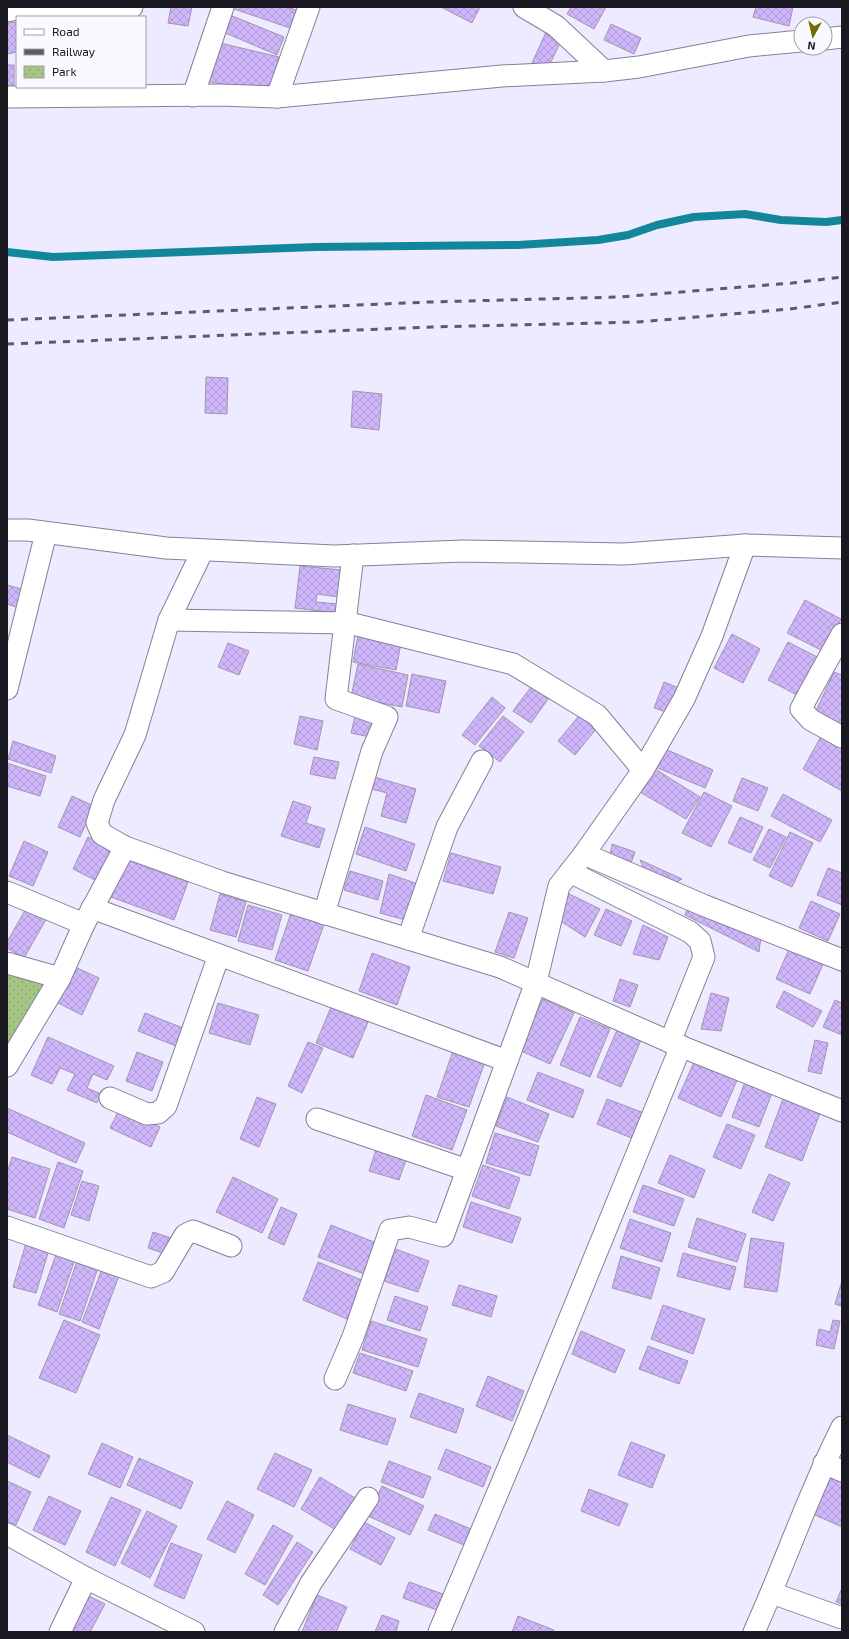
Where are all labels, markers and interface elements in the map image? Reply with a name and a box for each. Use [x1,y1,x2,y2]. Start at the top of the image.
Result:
legend [16,16,146,88]
north arrow [793,16,833,56]
text: Road [52,24,80,38]
text: N [807,39,816,53]
text: Railway [52,44,96,58]
text: Park [52,64,77,78]

